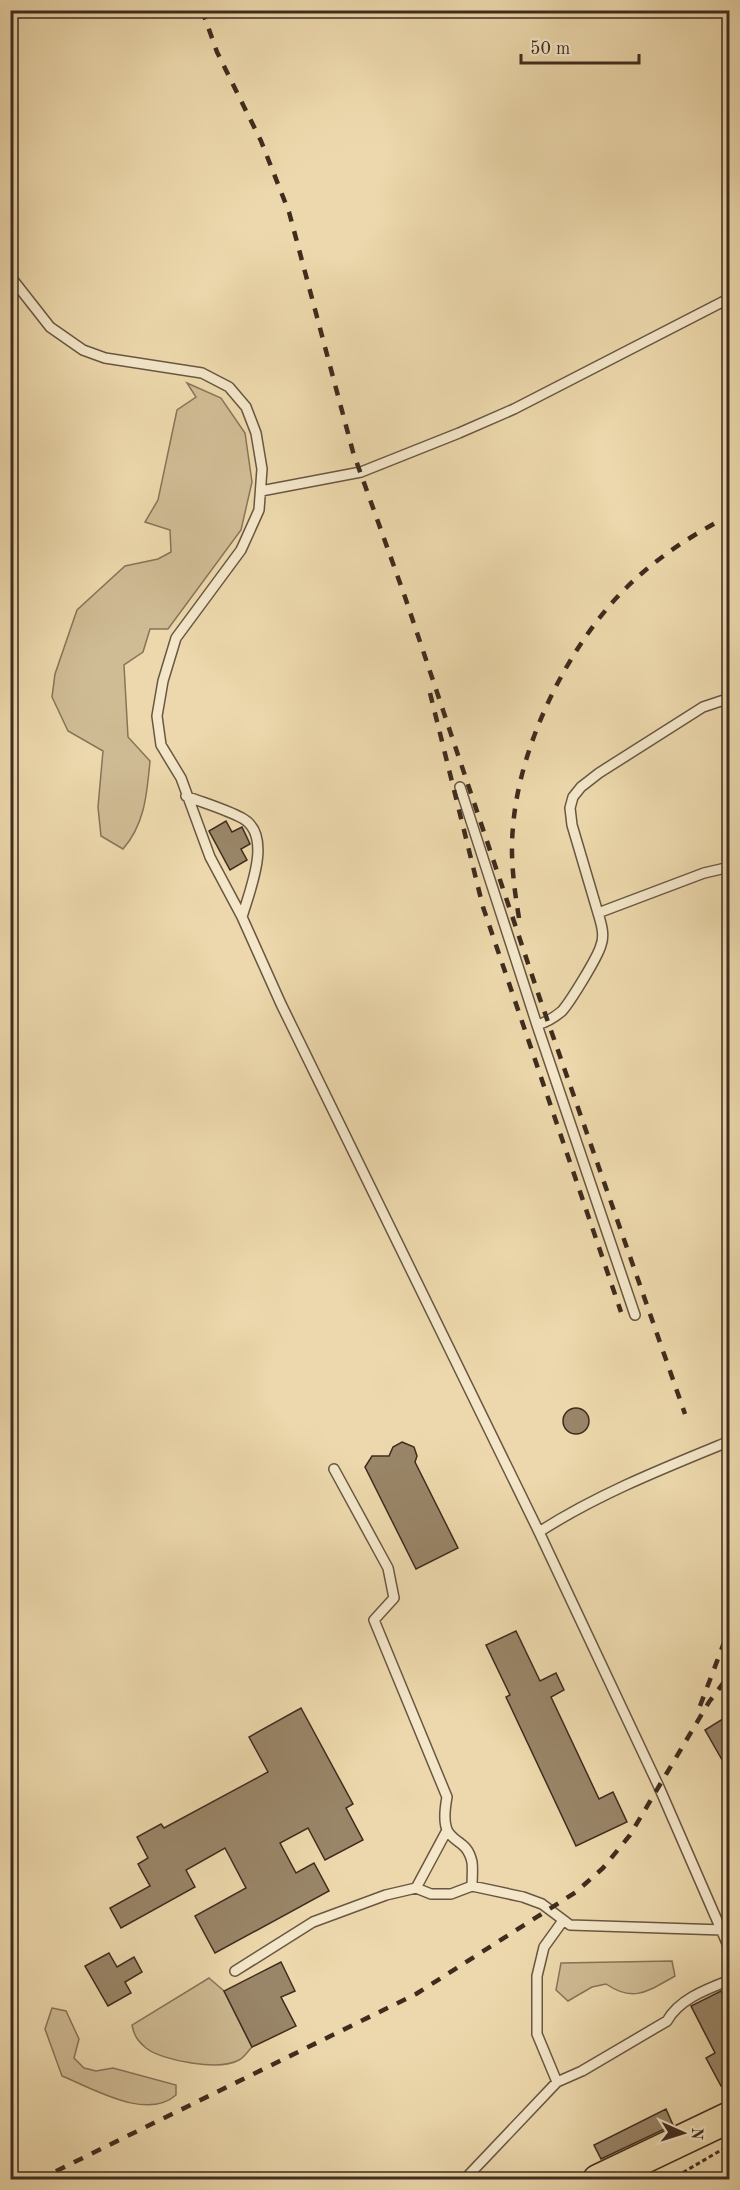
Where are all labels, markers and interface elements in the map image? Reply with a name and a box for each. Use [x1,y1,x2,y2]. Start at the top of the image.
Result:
scale bar [521,27,640,65]
text: 50 m [530,40,570,58]
north arrow [653,2103,713,2163]
text: N [688,2127,704,2141]

